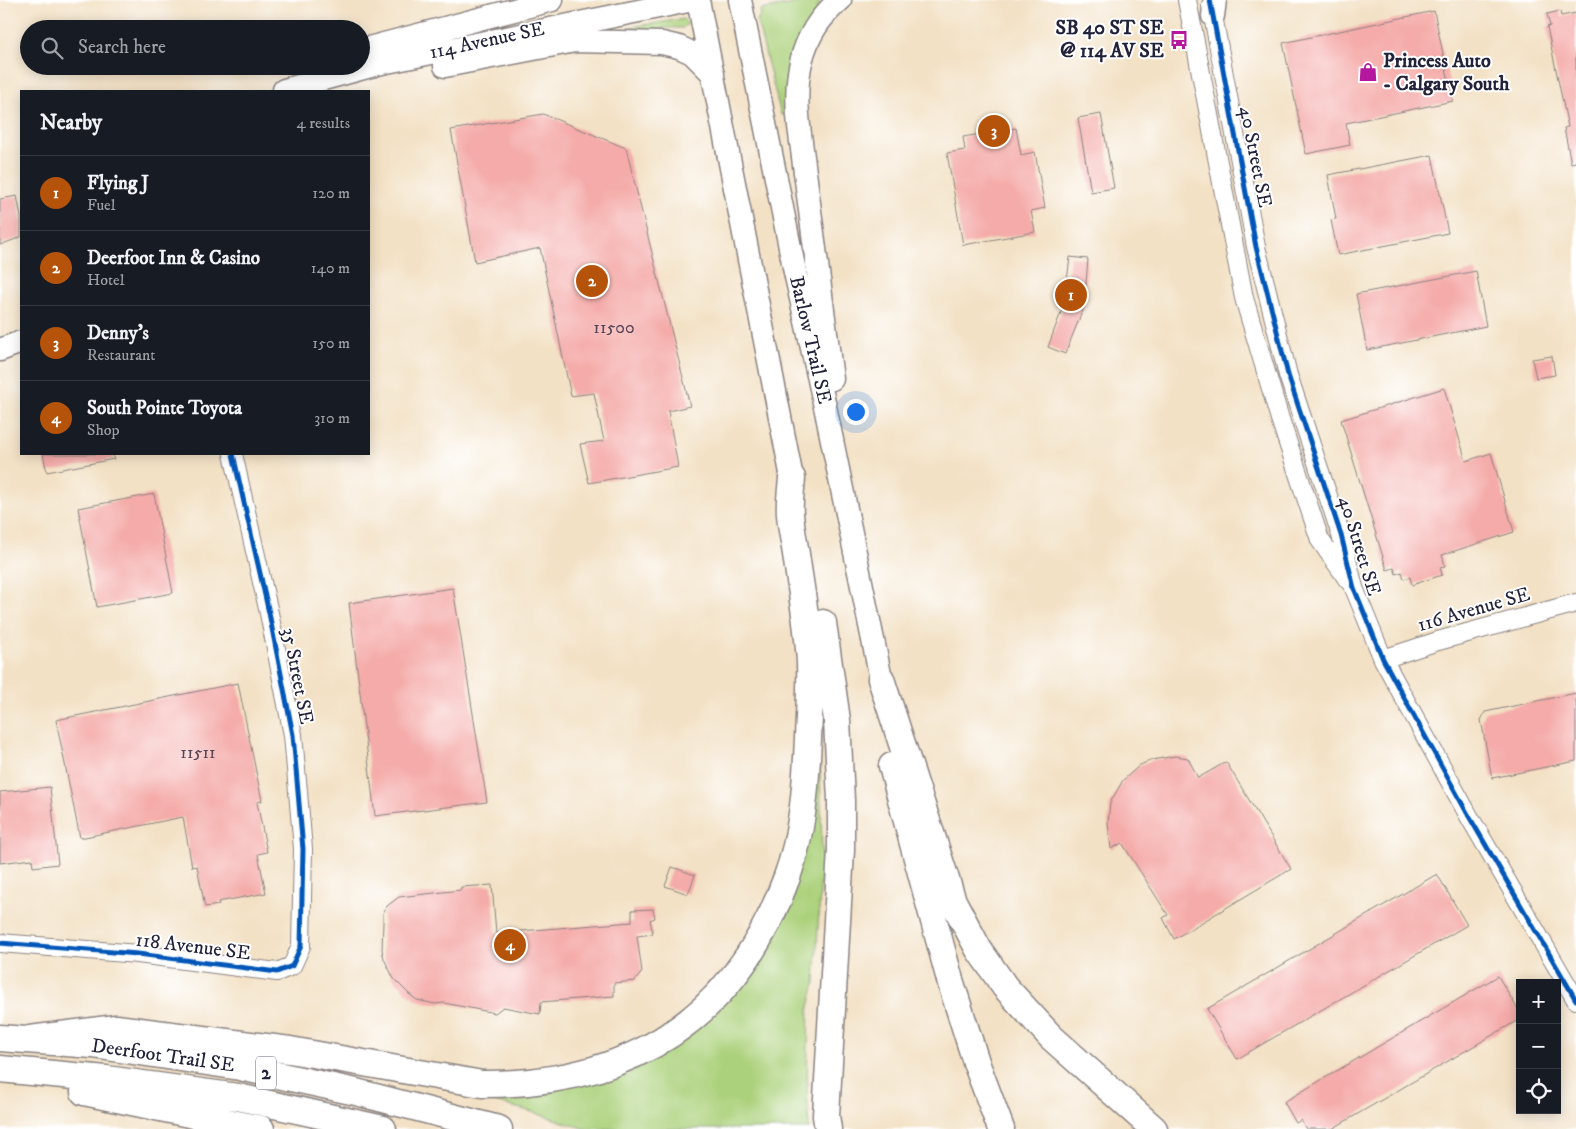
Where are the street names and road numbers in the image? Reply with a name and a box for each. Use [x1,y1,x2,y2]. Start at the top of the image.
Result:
street label: 114 Avenue SE [427,17,547,65]
street label: 40 Street SE [1233,104,1277,210]
street label: Barlow Trail SE [783,274,837,406]
street label: 40 Street SE [1332,493,1386,599]
street label: 116 Avenue SE [1415,582,1533,638]
street label: 35 Street SE [275,626,319,726]
street label: 118 Avenue SE [134,928,252,966]
street label: Deerfoot Trail SE [90,1034,236,1078]
road number: 2 [256,1056,276,1090]

